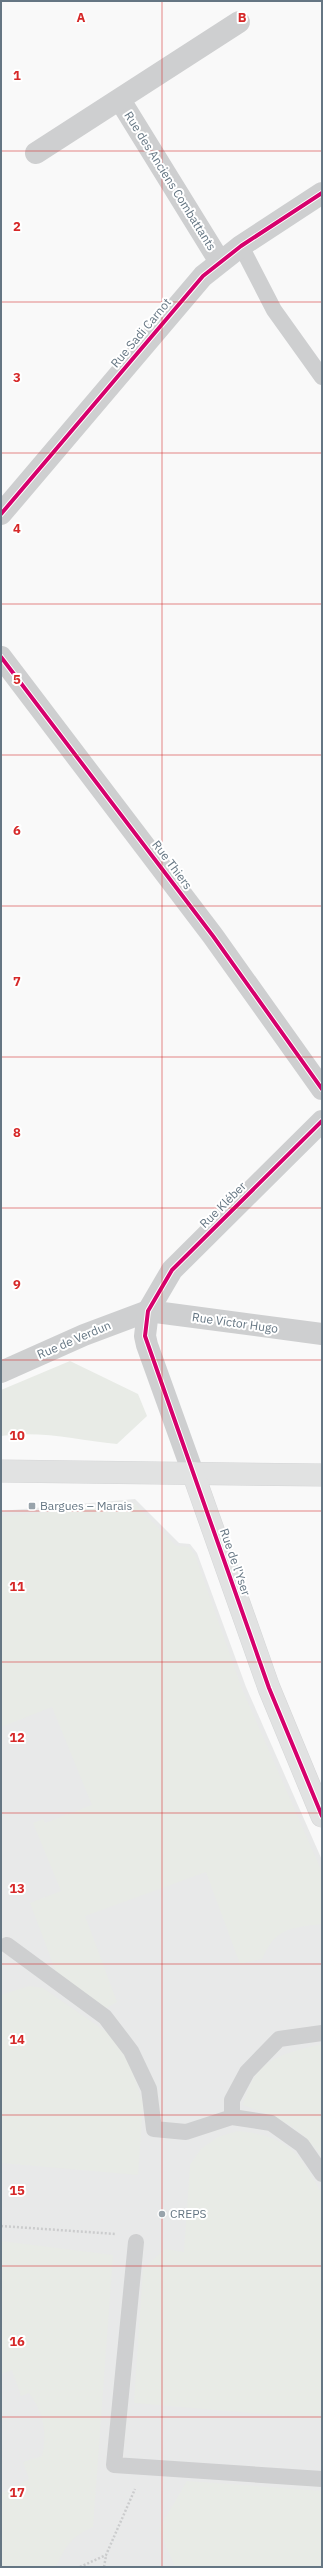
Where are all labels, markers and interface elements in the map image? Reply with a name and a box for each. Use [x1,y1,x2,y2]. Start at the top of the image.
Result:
text: A [77,9,86,26]
text: B [238,9,247,26]
text: 1 [13,67,21,84]
street label: Rue des Anciens Combattants [121,108,220,253]
text: 2 [13,218,21,235]
street label: Rue Sadi Carnot [107,295,174,370]
text: 3 [13,369,21,386]
text: 4 [13,520,21,537]
text: 5 [13,671,21,688]
text: 6 [13,822,21,839]
street label: Rue Thiers [149,837,196,892]
text: 7 [13,973,21,990]
text: 8 [13,1124,21,1141]
street label: Rue Kléber [196,1178,249,1231]
text: 9 [13,1276,21,1293]
street label: Rue Victor Hugo [191,1309,279,1336]
street label: Rue de Verdun [35,1317,113,1362]
text: 10 [9,1427,25,1444]
place label: Bargues – Marais [40,1498,133,1513]
marker: Bargues – Marais [27,1501,37,1511]
street label: Rue de l'Yser [217,1526,254,1598]
text: 11 [9,1578,25,1595]
text: 12 [9,1729,25,1746]
text: 13 [9,1880,25,1897]
text: 14 [9,2031,25,2048]
text: 15 [9,2182,25,2199]
place label: CREPS [170,2206,206,2221]
marker: CREPS [157,2209,167,2219]
text: 16 [9,2333,25,2350]
text: 17 [9,2484,25,2501]

